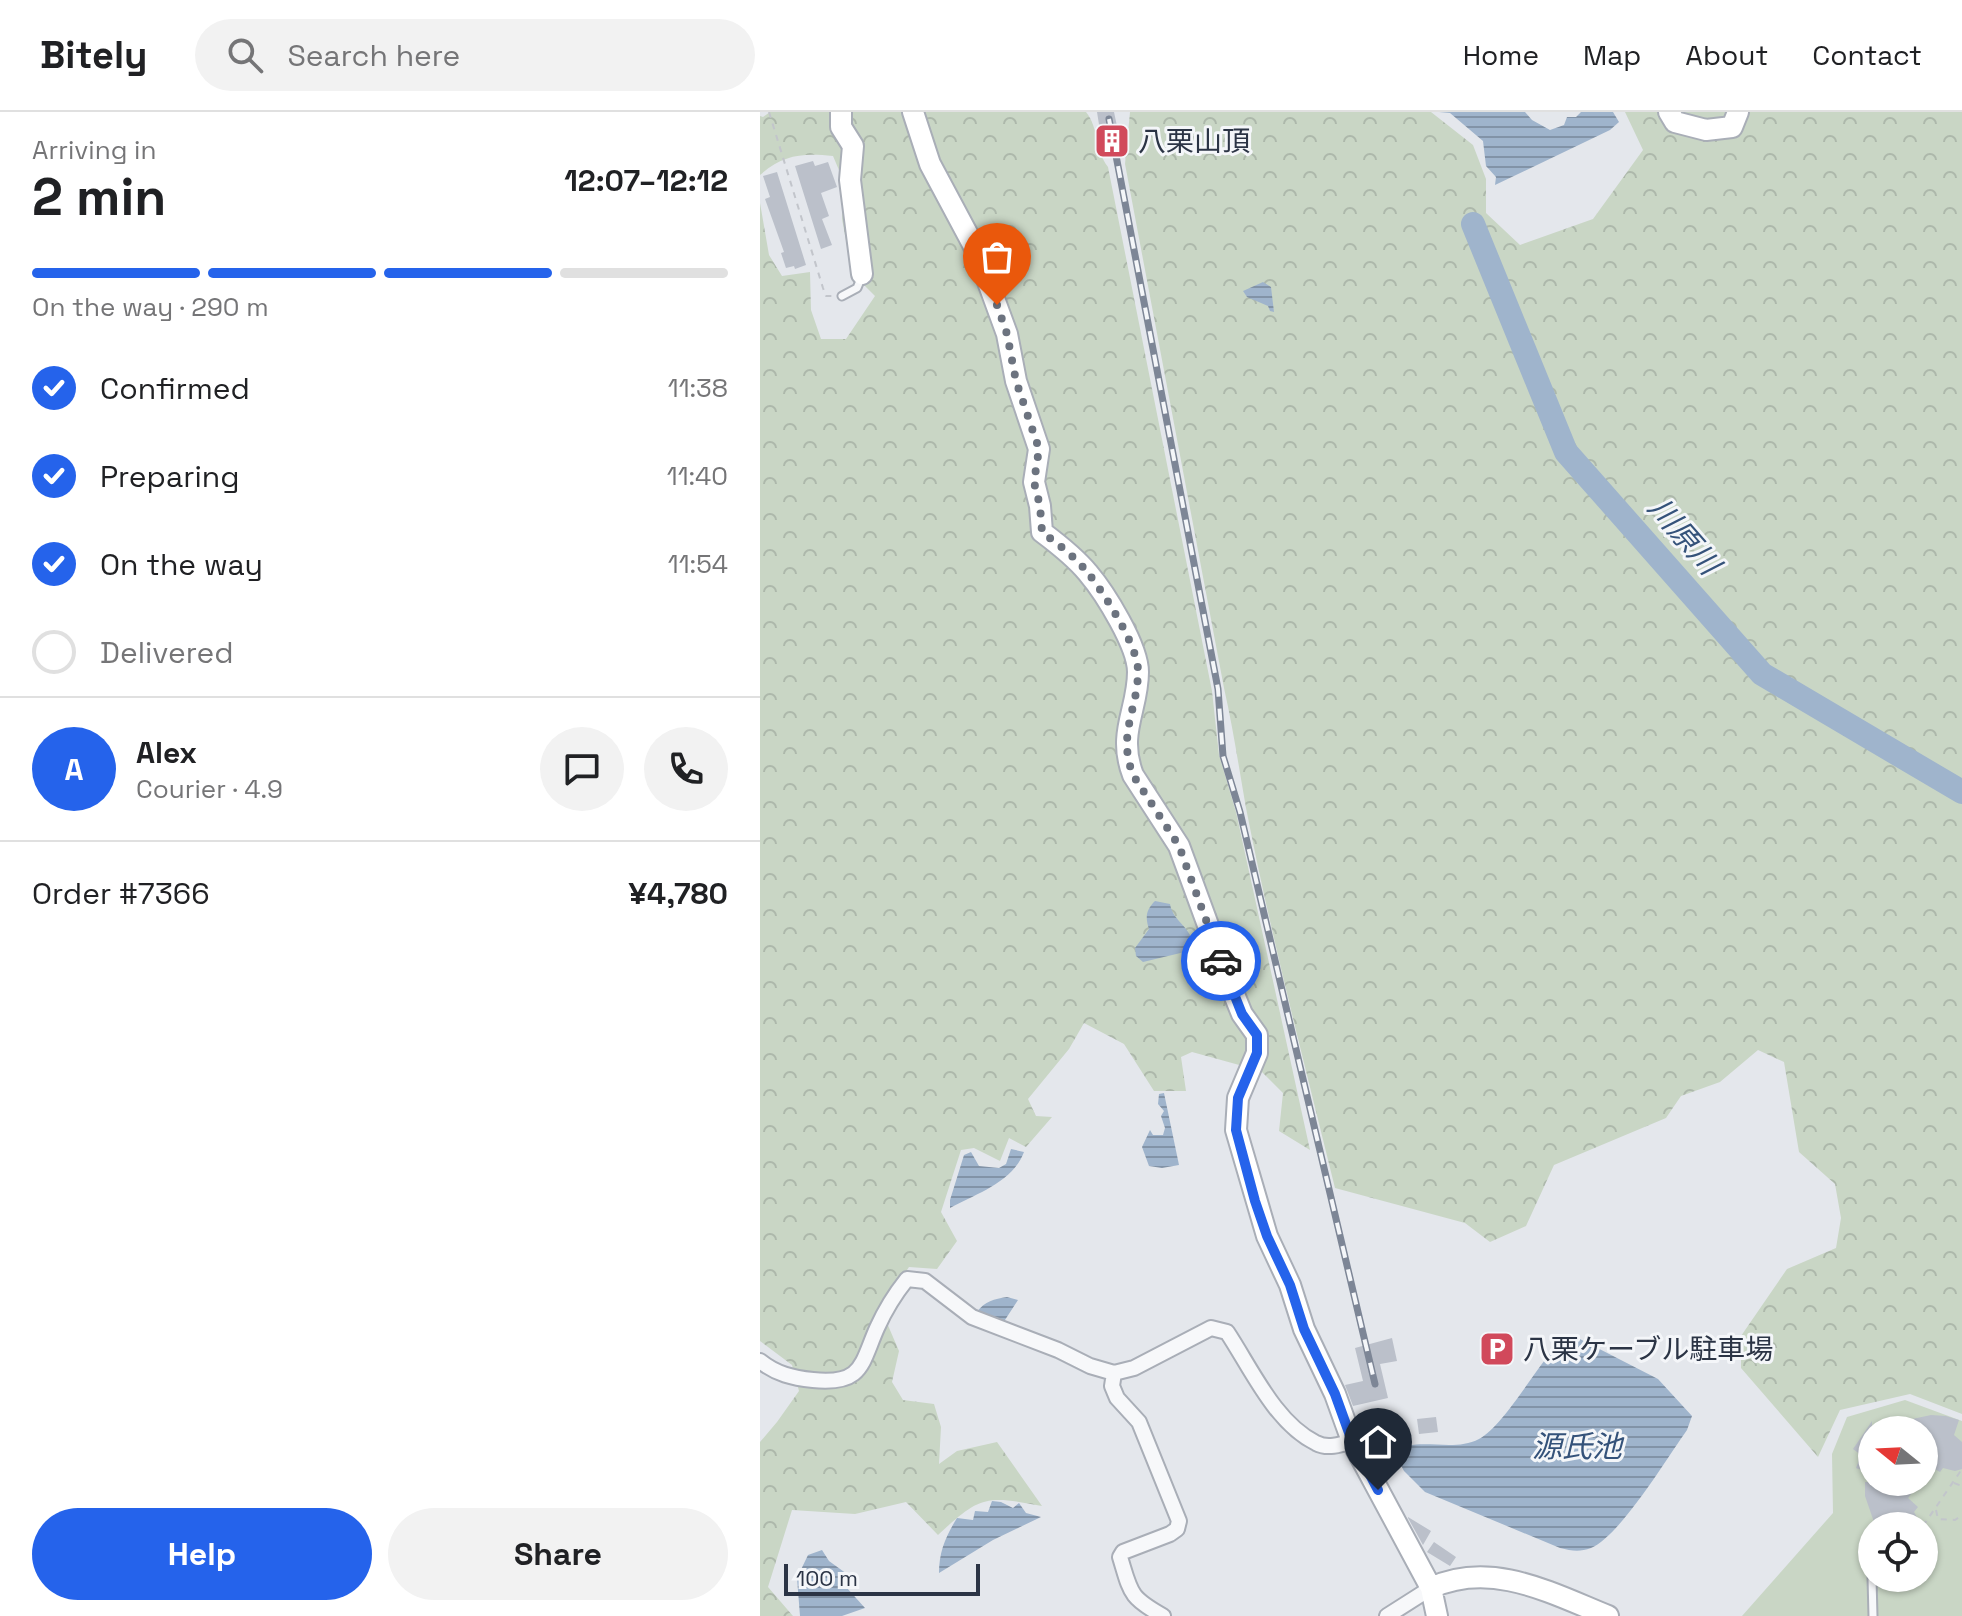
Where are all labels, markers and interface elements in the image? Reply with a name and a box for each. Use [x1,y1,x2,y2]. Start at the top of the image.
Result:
search box [195,19,755,91]
text: Bitely [40,31,147,79]
icon: search [223,33,267,77]
text: Search here [287,36,460,75]
text: Home [1463,37,1539,73]
text: Map [1583,37,1641,73]
text: About [1685,37,1768,73]
text: Contact [1812,37,1922,73]
building icon: 八栗山頂 [1093,122,1131,160]
place label: 八栗山頂 [1138,123,1250,159]
text: Arriving in [32,133,156,167]
text: 12:07–12:12 [564,161,728,200]
text: 2 min [32,164,166,230]
pin [963,223,1031,305]
icon: bag [975,235,1019,279]
text: On the way · 290 m [32,290,269,324]
icon: check [32,366,76,410]
text: Confirmed [100,369,250,408]
text: 11:38 [668,371,728,405]
icon: check [32,454,76,498]
text: Preparing [100,457,239,496]
text: 11:40 [667,459,728,493]
water label: 川原川 [1640,489,1731,585]
icon: check [32,542,76,586]
text: On the way [100,545,263,584]
text: 11:54 [668,547,728,581]
text: Delivered [100,633,234,672]
button: chat [540,727,624,811]
button: phone [644,727,728,811]
text: Alex [136,733,197,772]
text: A [64,750,84,789]
text: Courier · 4.9 [136,772,283,806]
text: Order #7366 [32,874,210,913]
text: ¥4,780 [628,874,728,913]
courier [1181,921,1261,1001]
icon: car [1199,939,1243,983]
parking icon: 八栗ケーブル駐車場 [1478,1330,1516,1368]
place label: 八栗ケーブル駐車場 [1523,1331,1773,1367]
pin [1344,1408,1412,1490]
north arrow [1858,1416,1938,1496]
map controls [1858,1416,1938,1592]
icon: home [1356,1420,1400,1464]
water label: 源氏池 [1532,1427,1625,1466]
button: Help [32,1508,372,1600]
button: Share [388,1508,728,1600]
button: locate [1858,1512,1938,1592]
scale bar [784,1560,980,1596]
text: 100 m [796,1564,858,1592]

